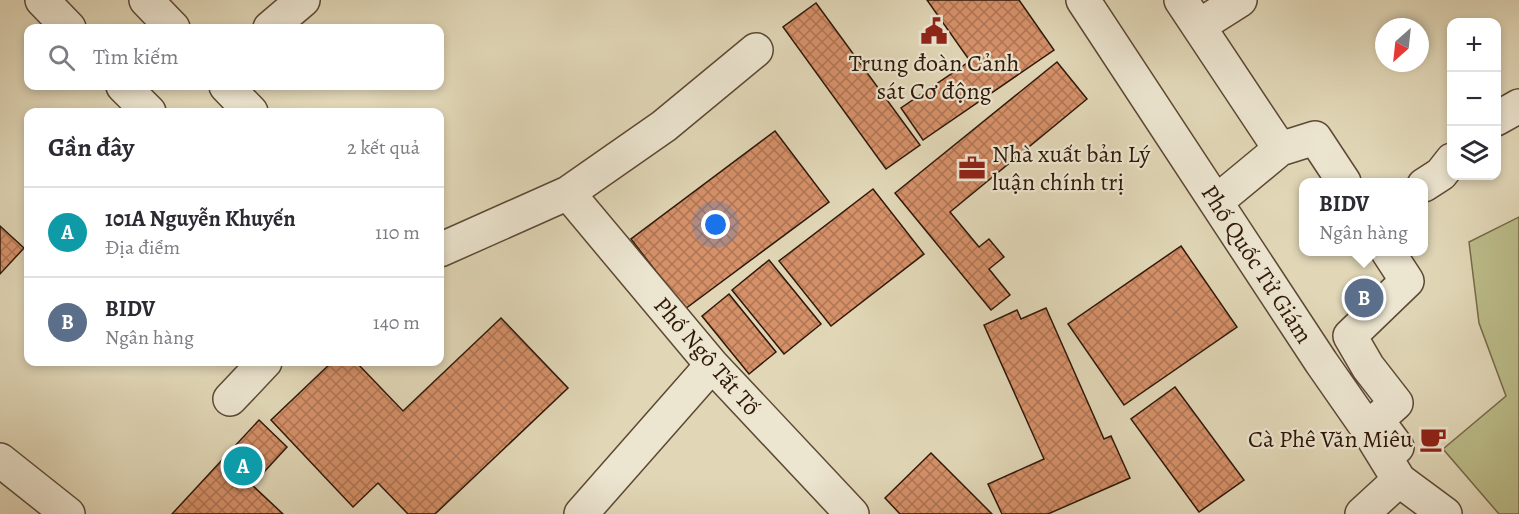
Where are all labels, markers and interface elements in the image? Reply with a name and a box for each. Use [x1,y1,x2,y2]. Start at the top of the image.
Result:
public building icon: Trung đoàn Cảnh sát Cơ động [919,16,949,46]
north arrow [1375,18,1429,72]
map controls [1447,18,1501,180]
button: + [1447,18,1501,72]
search box [24,24,444,90]
icon: search [45,41,78,74]
text: Tìm kiếm [93,42,179,72]
place label: Trung đoàn Cảnh sát Cơ động [849,47,1019,107]
button: − [1447,72,1501,126]
button: layers [1447,126,1501,180]
text: Gần đây [48,130,134,165]
text: 2 kết quả [347,134,420,161]
place label: Nhà xuất bản Lý luận chính trị [992,138,1150,198]
office icon: Nhà xuất bản Lý luận chính trị [957,153,987,183]
street label: Phố Quốc Tử Giám [1194,178,1320,350]
popup [1299,178,1428,256]
text: BIDV [1319,189,1369,219]
text: 101A Nguyễn Khuyến [105,204,296,234]
your location [701,210,730,239]
text: A [61,219,74,246]
text: 110 m [375,219,420,246]
text: Ngân hàng [1319,219,1408,246]
text: Địa điểm [105,234,180,261]
pin: B [1344,276,1384,320]
street label: Phố Ngô Tất Tố [646,290,768,422]
text: BIDV [105,294,155,324]
text: B [61,309,74,336]
text: 140 m [373,309,420,336]
text: Ngân hàng [105,324,194,351]
place label: Cà Phê Văn Miêu [1248,423,1413,455]
cafe icon: Cà Phê Văn Miêu [1418,424,1448,454]
pin: A [224,444,262,488]

